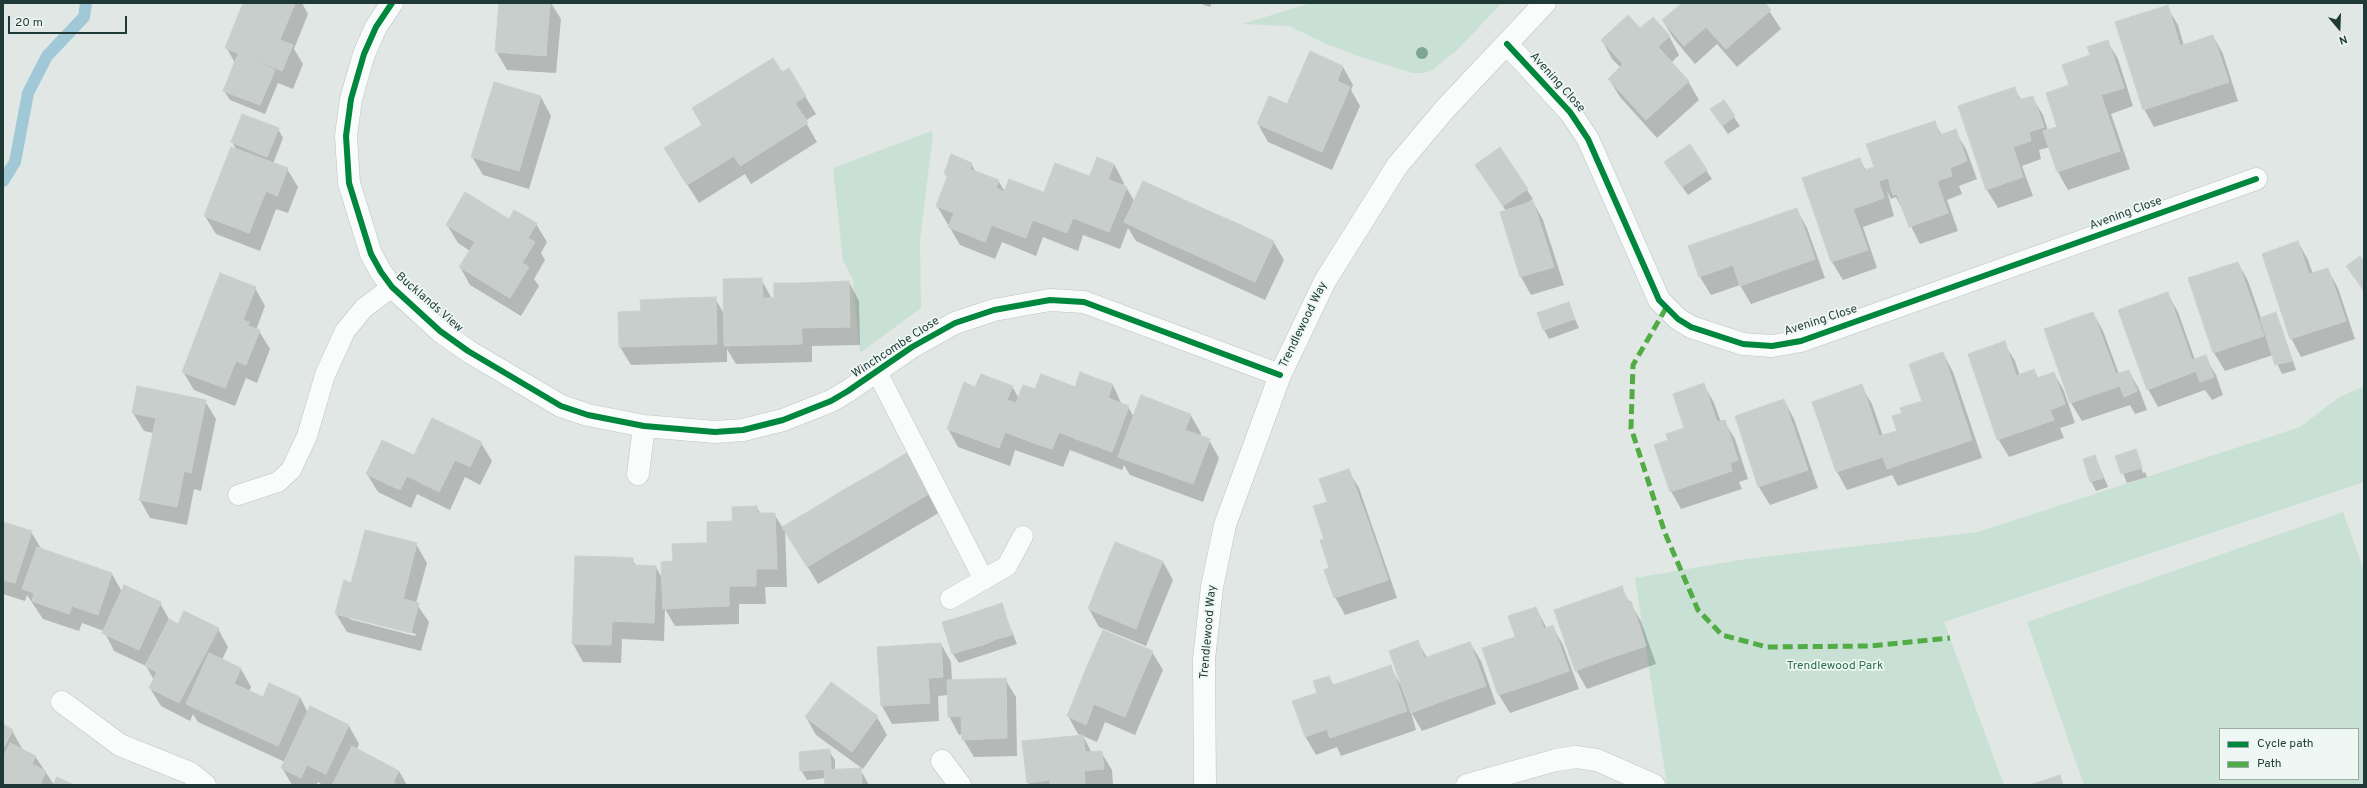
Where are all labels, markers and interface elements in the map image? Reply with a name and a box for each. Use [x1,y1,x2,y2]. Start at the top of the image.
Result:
scale bar [10,8,129,34]
north arrow [2319,8,2359,48]
text: 20 m [15,15,43,31]
text: N [2337,31,2349,47]
street label: Avening Close [1526,50,1588,116]
street label: Avening Close [2088,194,2164,234]
street label: Bucklands View [392,270,466,336]
street label: Trendlewood Way [1277,279,1331,371]
street label: Avening Close [1783,302,1859,340]
street label: Winchcombe Close [849,314,943,382]
street label: Trendlewood Way [1198,584,1220,680]
park label: Trendlewood Park [1787,660,1883,674]
legend [2219,728,2359,780]
text: Cycle path [2257,736,2314,752]
text: Path [2257,756,2282,772]

